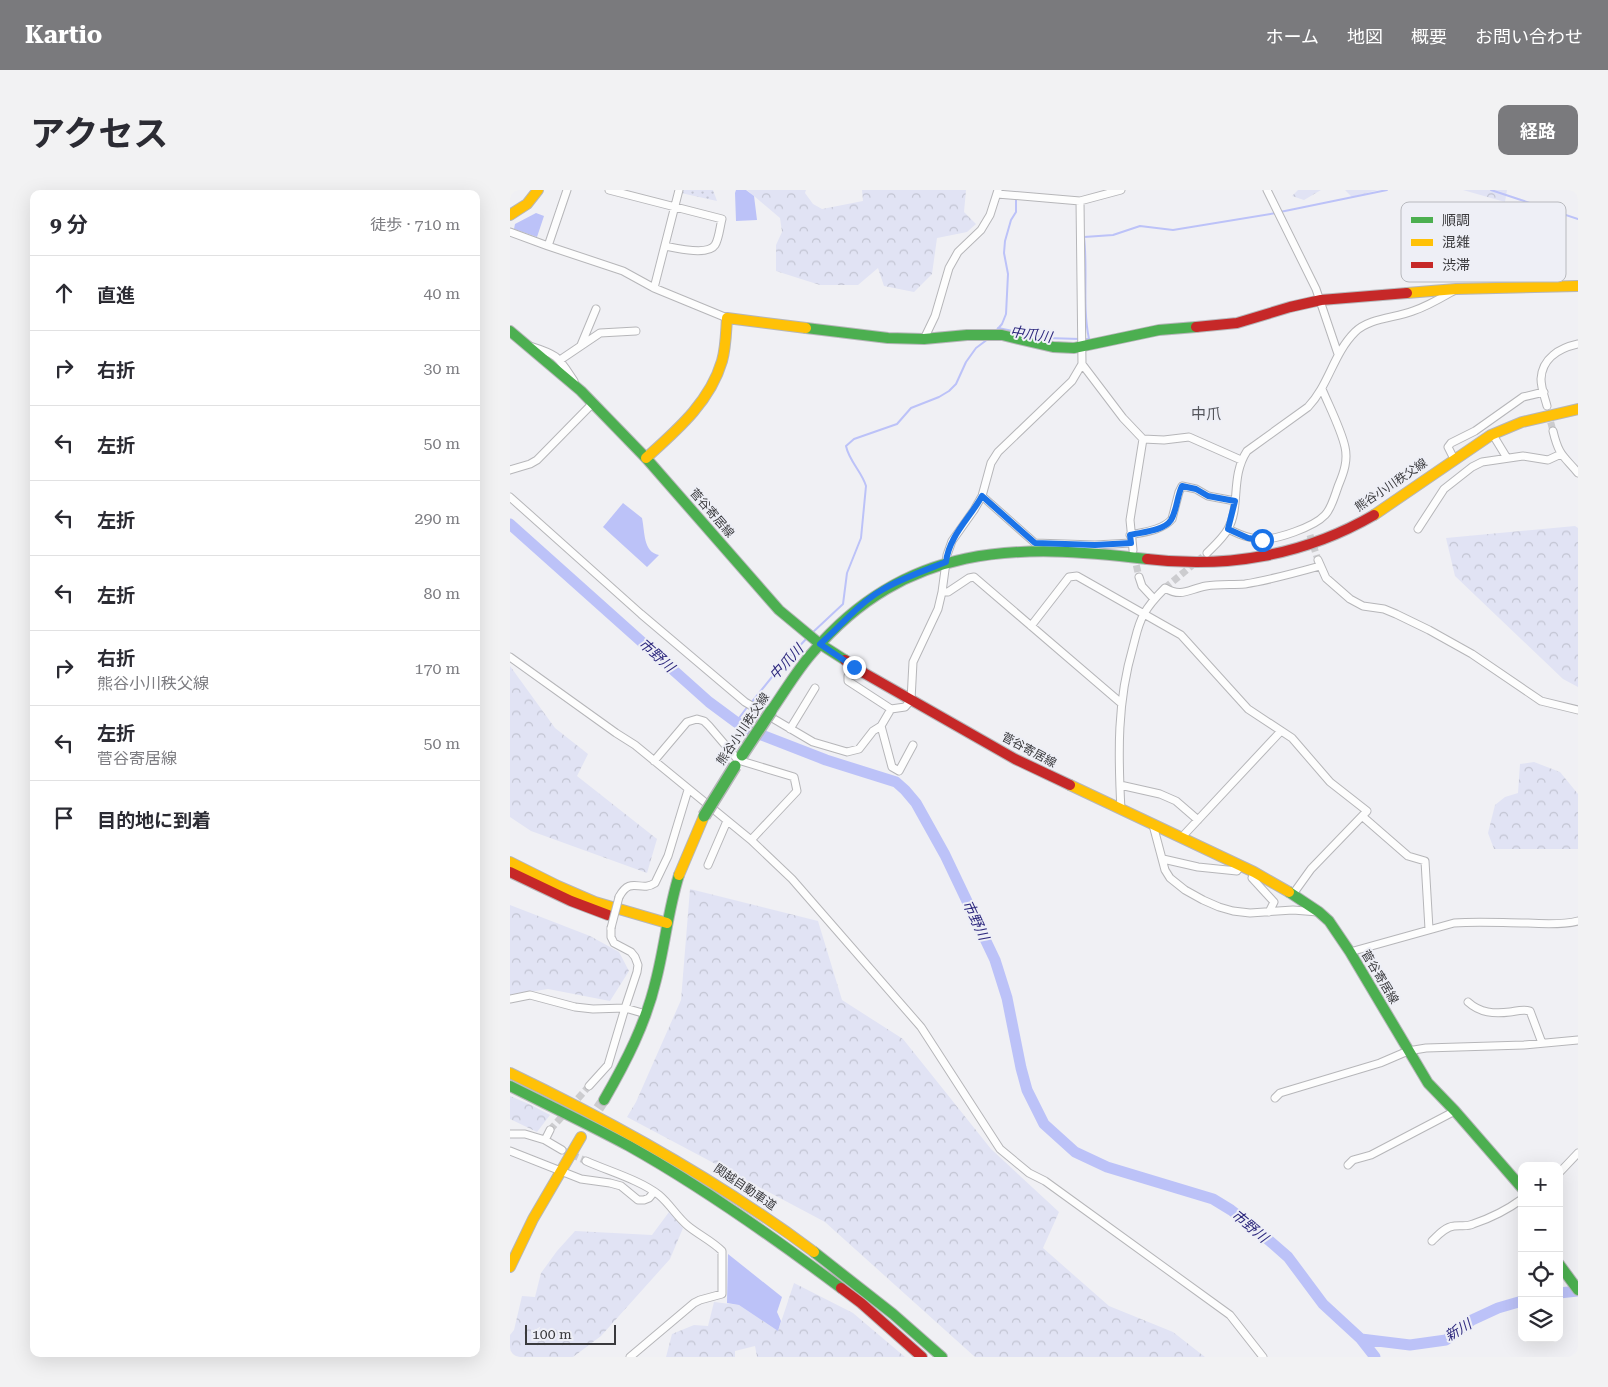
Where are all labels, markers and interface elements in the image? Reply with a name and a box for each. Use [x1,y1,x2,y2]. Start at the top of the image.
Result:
text: Kartio [25,21,102,49]
text: ホーム [1266,26,1319,47]
text: 地図 [1347,26,1383,47]
text: 概要 [1411,26,1447,47]
text: お問い合わせ [1475,26,1583,47]
button: 経路 [1498,105,1578,155]
text: アクセス [30,114,168,155]
legend [1401,202,1566,282]
text: 順調 [1442,212,1470,228]
text: 9 分 [50,213,88,237]
text: 徒歩 · 710 m [370,215,460,234]
text: 混雑 [1442,234,1470,250]
text: 渋滞 [1442,257,1470,273]
icon: ahead [50,279,78,307]
text: 直進 [97,284,135,307]
text: 40 m [423,284,460,303]
water label: 中爪川 [1009,323,1055,345]
icon: right [50,354,78,382]
text: 右折 [97,359,135,382]
text: 30 m [423,359,460,378]
district label: 中爪 [1191,405,1221,423]
icon: left [50,429,78,457]
text: 左折 [97,434,135,457]
text: 50 m [423,434,460,453]
street label: 熊谷小川秩父線 [1352,456,1430,514]
street label: 菅谷寄居線 [687,486,737,540]
icon: left [50,504,78,532]
text: 左折 [97,509,135,532]
text: 290 m [414,509,460,528]
route start [1251,529,1274,552]
icon: left [50,579,78,607]
text: 左折 [97,584,135,607]
text: 80 m [423,584,460,603]
water label: 市野川 [636,635,679,676]
water label: 中爪川 [766,640,808,683]
text: 右折 [97,647,135,670]
icon: right [50,654,78,682]
route end [843,656,866,679]
text: 170 m [414,659,460,678]
text: 熊谷小川秩父線 [97,674,209,693]
street label: 熊谷小川秩父線 [714,690,772,768]
text: 左折 [97,722,135,745]
icon: left [50,729,78,757]
street label: 菅谷寄居線 [999,730,1059,770]
text: 50 m [423,734,460,753]
text: 菅谷寄居線 [97,749,177,768]
icon: arrive [50,804,78,832]
text: 目的地に到着 [97,809,211,832]
water label: 市野川 [960,898,993,944]
street label: 菅谷寄居線 [1359,948,1401,1006]
street label: 関越自動車道 [711,1161,779,1213]
map controls [1518,1162,1563,1342]
button: + [1518,1162,1563,1207]
water label: 市野川 [1229,1206,1273,1247]
button: − [1518,1207,1563,1252]
button: locate [1518,1252,1563,1297]
button: layers [1518,1297,1563,1342]
water label: 新川 [1442,1315,1476,1344]
scale bar [525,1322,616,1345]
text: 100 m [532,1326,572,1342]

